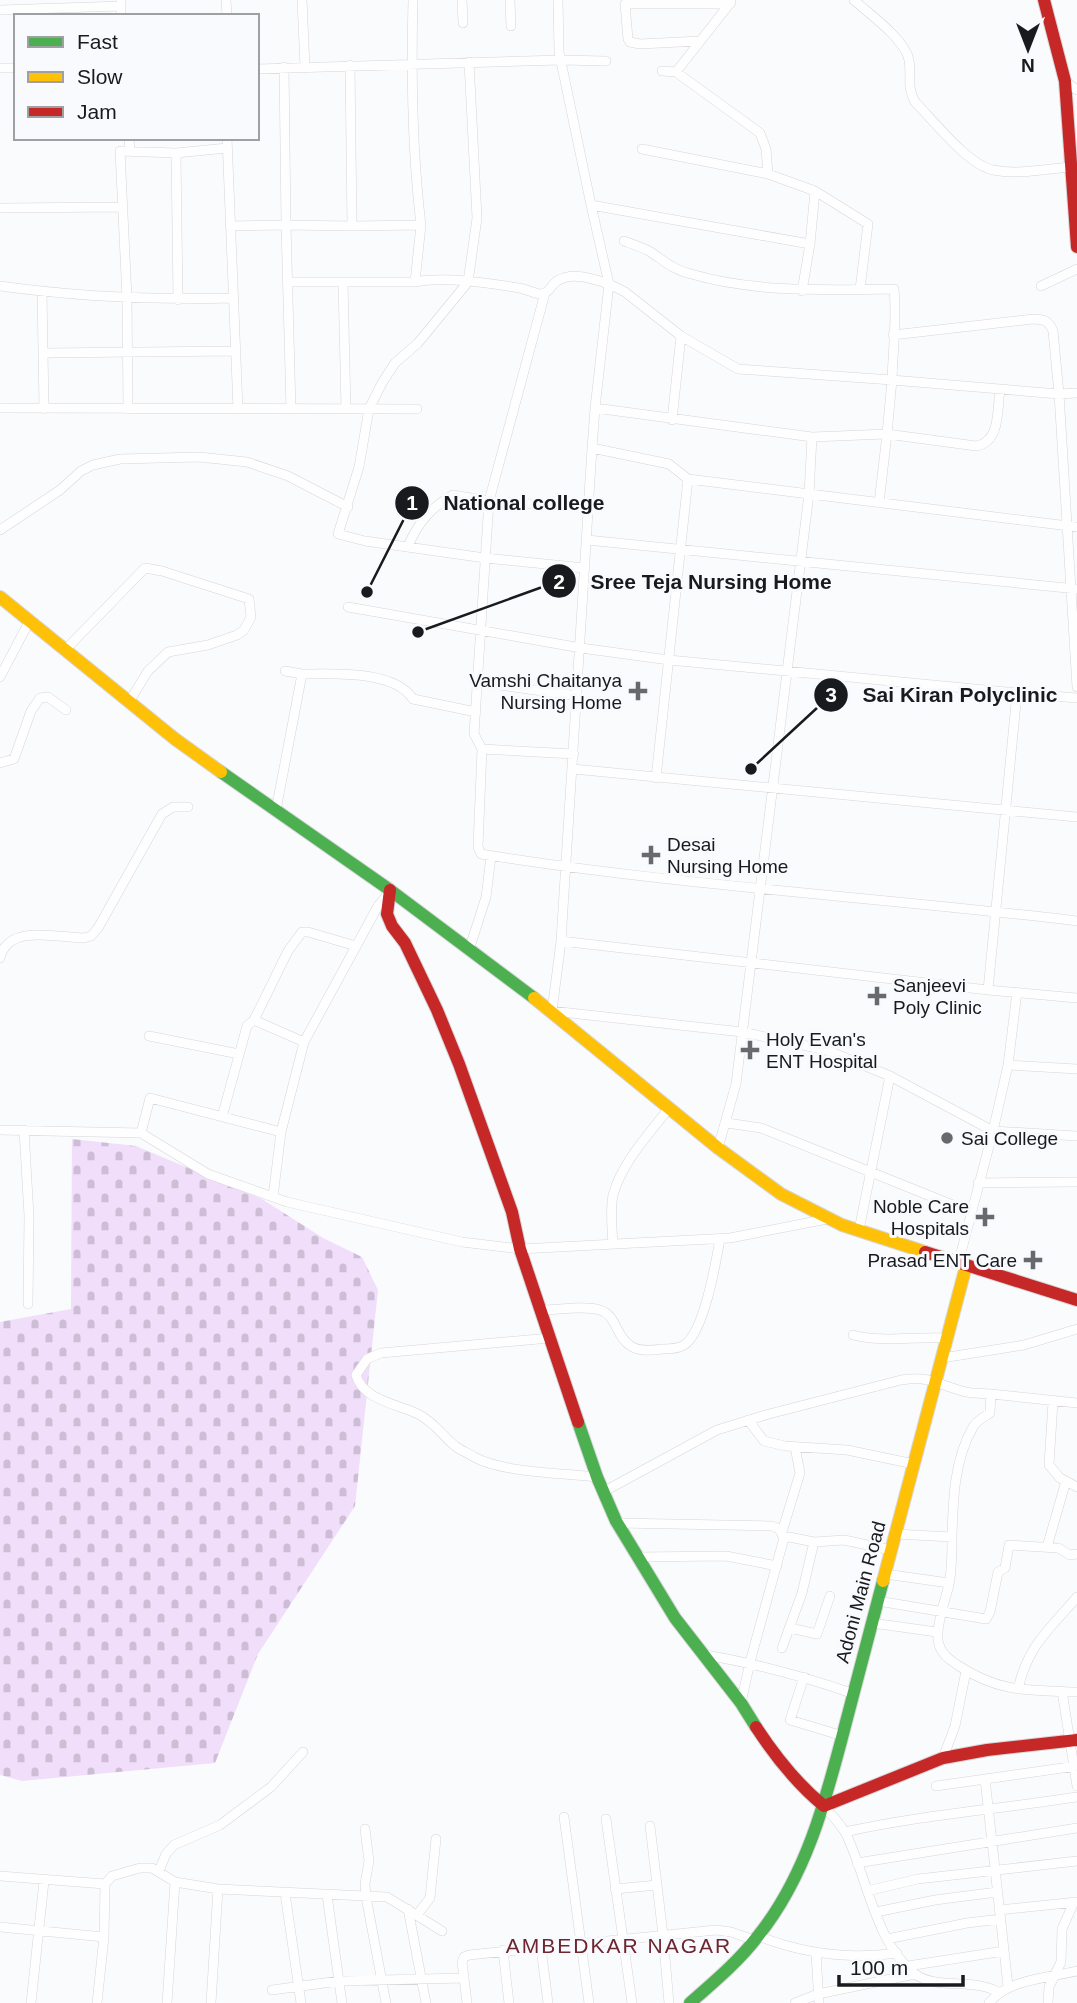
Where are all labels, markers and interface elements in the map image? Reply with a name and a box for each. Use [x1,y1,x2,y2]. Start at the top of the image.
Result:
legend [14,14,259,140]
north arrow [993,14,1063,84]
text: Fast [77,30,118,53]
text: N [1021,55,1035,76]
text: Slow [77,65,123,88]
text: Jam [77,100,117,123]
callout: National college [395,482,619,524]
text: 1 [406,491,418,514]
text: National college [443,491,605,514]
callout: Sree Teja Nursing Home [542,560,846,602]
text: 2 [553,570,565,593]
text: Sree Teja Nursing Home [590,570,832,593]
place label: Vamshi Chaitanya Nursing Home [469,670,622,713]
callout: Sai Kiran Polyclinic [814,674,1072,716]
marker: Vamshi Chaitanya Nursing Home [628,681,648,701]
text: 3 [825,683,837,706]
text: Sai Kiran Polyclinic [863,683,1058,706]
place label: Desai Nursing Home [667,834,788,877]
marker: Desai Nursing Home [641,845,661,865]
place label: Sanjeevi Poly Clinic [893,975,982,1018]
marker: Sanjeevi Poly Clinic [867,986,887,1006]
place label: Holy Evan's ENT Hospital [766,1029,878,1072]
marker: Holy Evan's ENT Hospital [740,1040,760,1060]
place label: Sai College [961,1128,1058,1149]
marker: Sai College [939,1130,955,1146]
place label: Noble Care Hospitals [873,1196,969,1239]
marker: Noble Care Hospitals [975,1207,995,1227]
place label: Prasad ENT Care [867,1250,1017,1271]
marker: Prasad ENT Care [1023,1250,1043,1270]
street label: Adoni Main Road [831,1519,889,1665]
district label: AMBEDKAR NAGAR [506,1934,732,1957]
scale bar [839,1944,963,1988]
text: 100 m [850,1956,908,1979]

